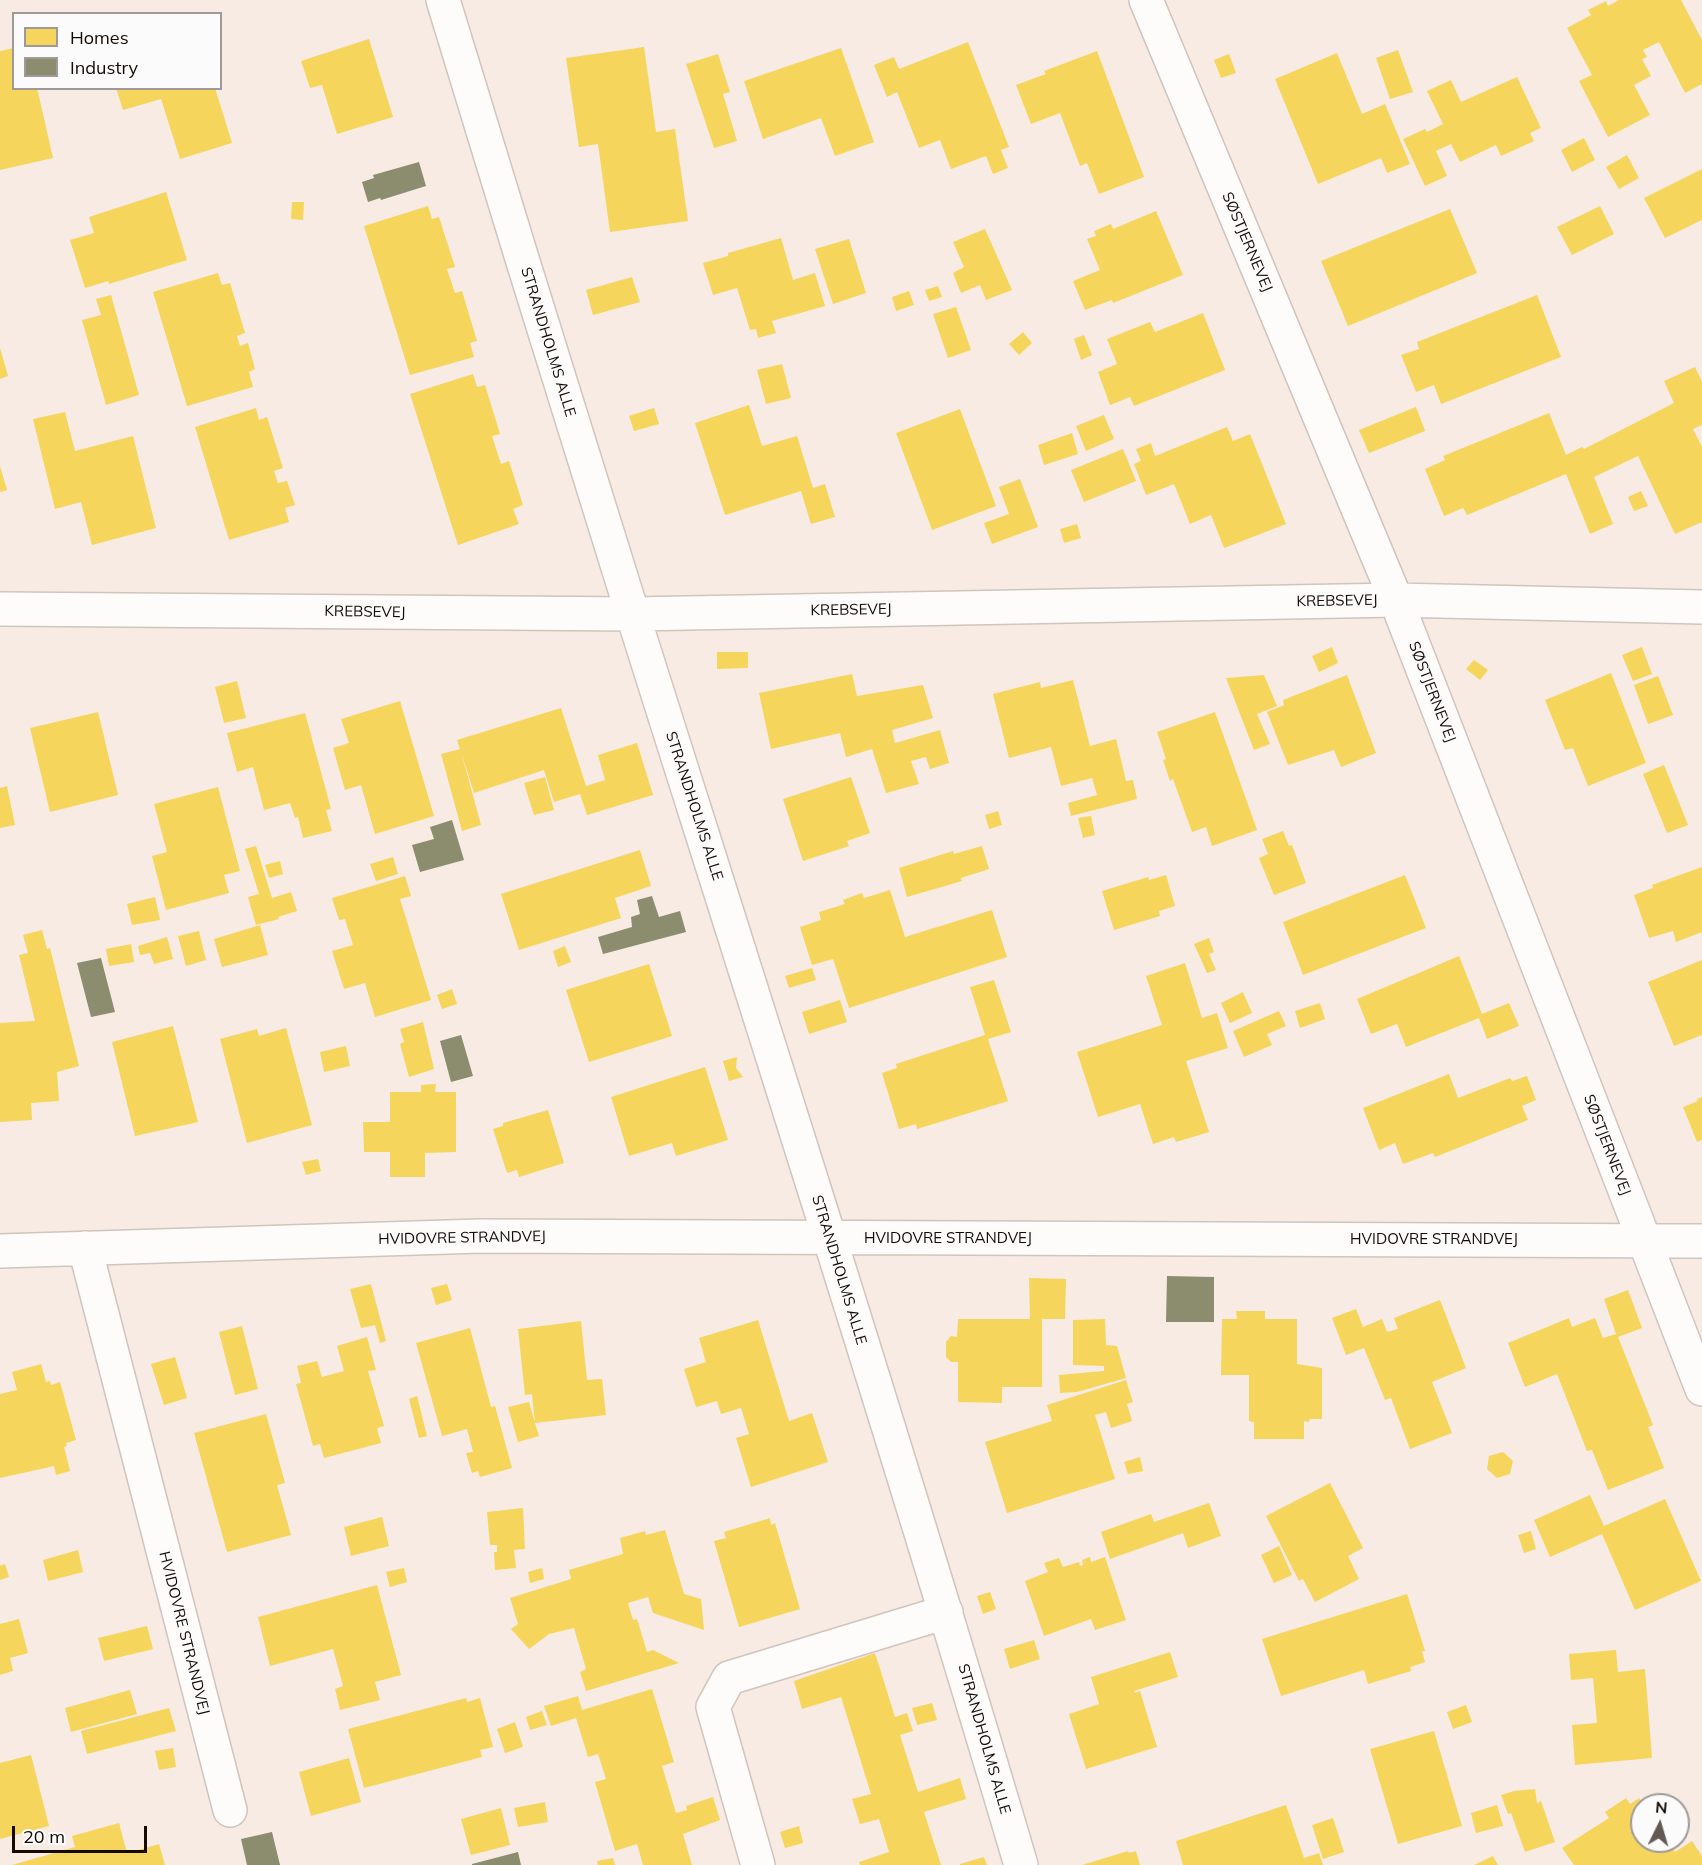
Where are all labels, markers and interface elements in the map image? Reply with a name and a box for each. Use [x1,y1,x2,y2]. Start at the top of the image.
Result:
legend [12,12,222,90]
text: Homes [70,26,129,49]
text: Industry [70,56,138,79]
street label: SØSTJERNEVEJ [1218,189,1276,295]
street label: STRANDHOLMS ALLE [517,265,579,419]
street label: KREBSEVEJ [1296,591,1378,611]
street label: KREBSEVEJ [810,600,892,620]
street label: KREBSEVEJ [324,602,406,622]
street label: SØSTJERNEVEJ [1404,639,1460,745]
street label: STRANDHOLMS ALLE [661,729,727,883]
street label: SØSTJERNEVEJ [1579,1092,1635,1198]
street label: STRANDHOLMS ALLE [808,1193,870,1347]
street label: HVIDOVRE STRANDVEJ [378,1228,546,1248]
street label: HVIDOVRE STRANDVEJ [864,1229,1032,1247]
street label: HVIDOVRE STRANDVEJ [1350,1230,1518,1248]
street label: HVIDOVRE STRANDVEJ [155,1549,213,1717]
street label: STRANDHOLMS ALLE [954,1662,1014,1816]
north arrow [1630,1793,1690,1853]
text: N [1654,1797,1668,1818]
scale bar [15,1814,150,1852]
text: 20 m [23,1825,65,1848]

